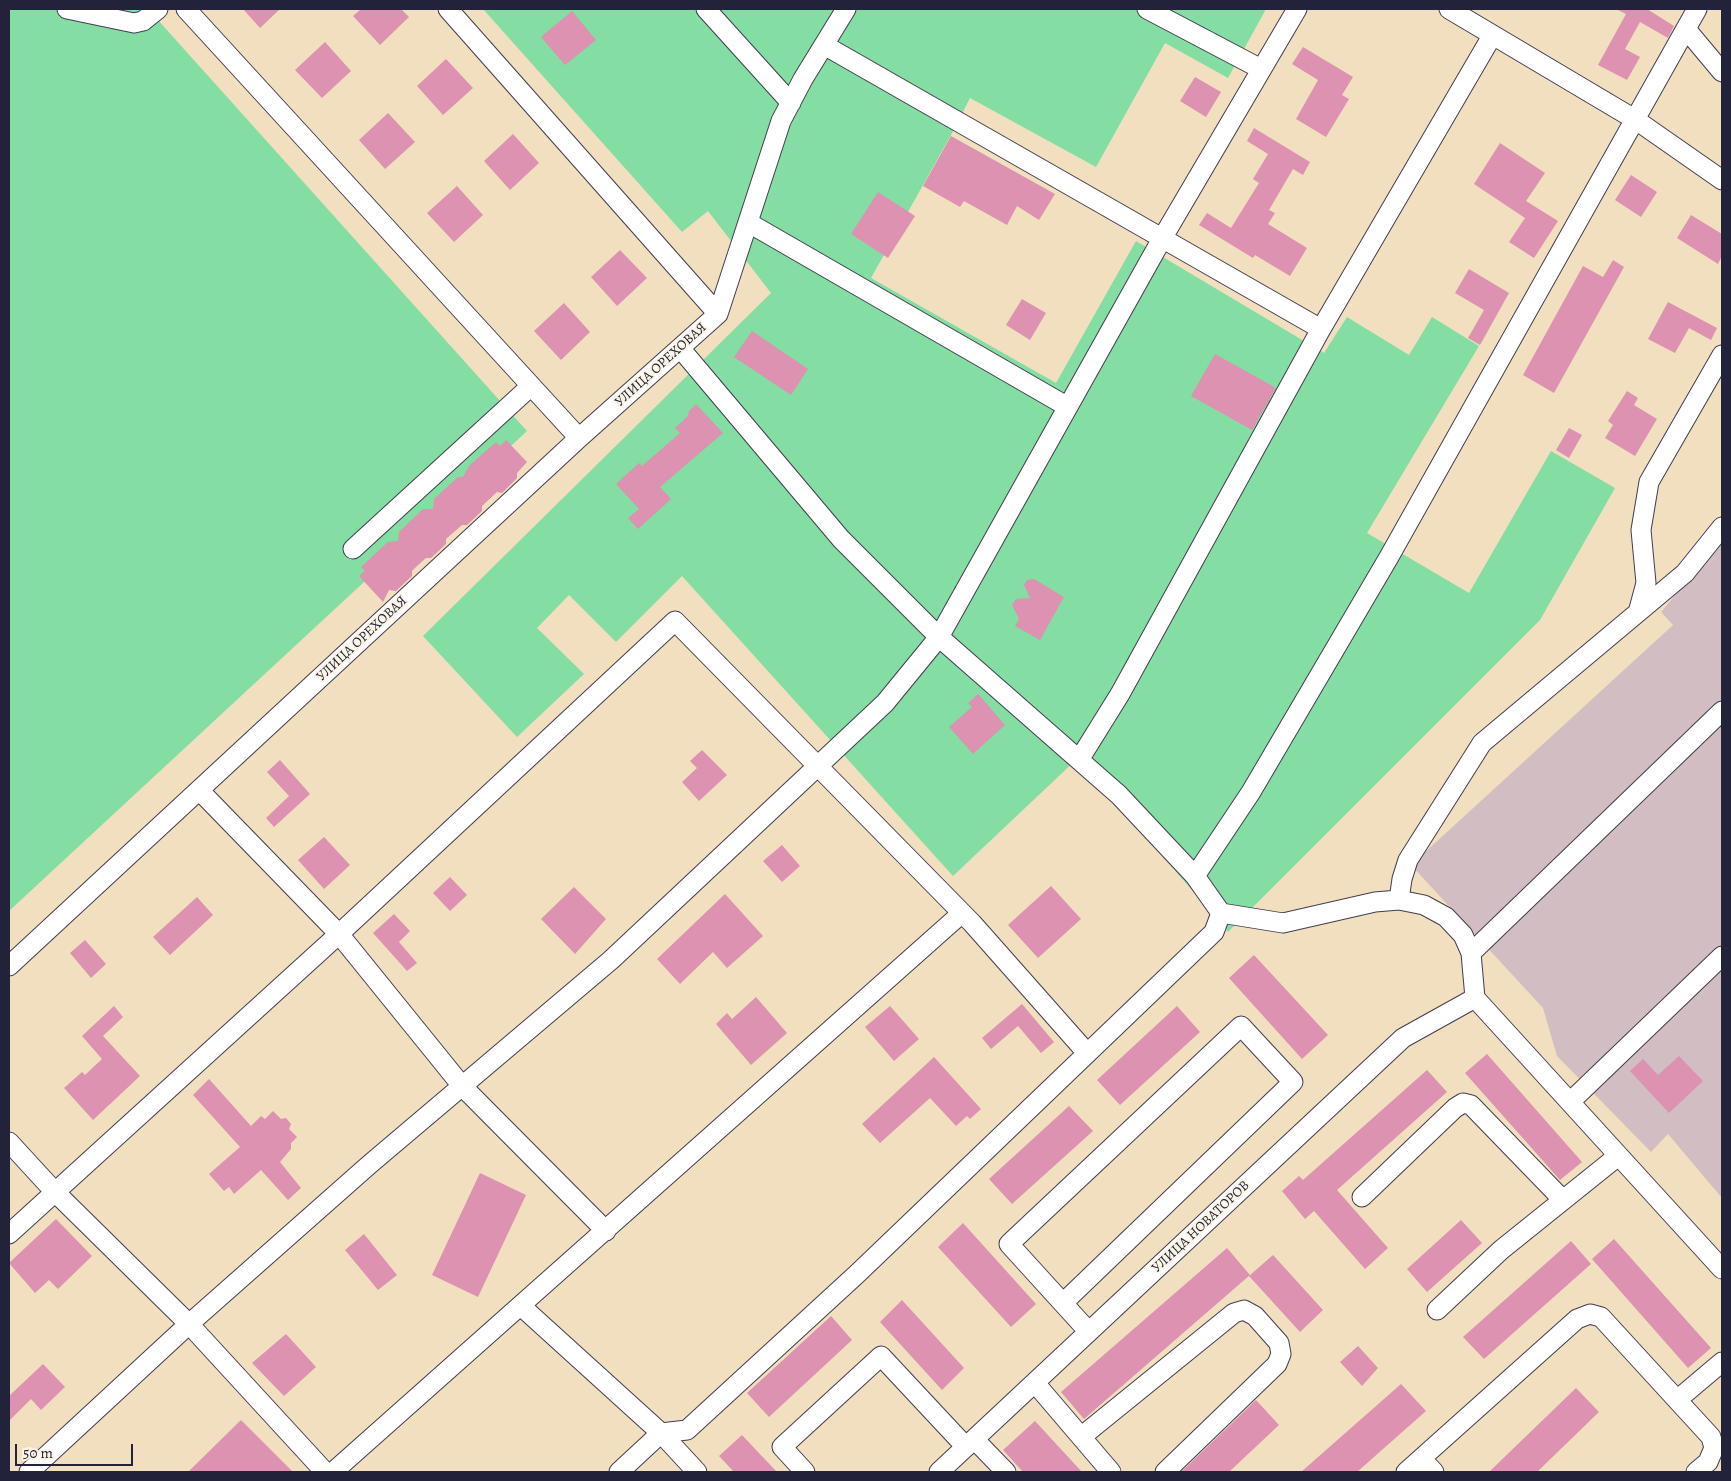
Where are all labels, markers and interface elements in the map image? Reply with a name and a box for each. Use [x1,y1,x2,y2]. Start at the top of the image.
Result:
street label: УЛИЦА ОРЕХОВАЯ [612,319,710,411]
street label: УЛИЦА ОРЕХОВАЯ [313,593,411,685]
street label: УЛИЦА НОВАТОРОВ [1149,1177,1253,1277]
scale bar [18,1434,135,1466]
text: 50 m [23,1443,53,1463]

